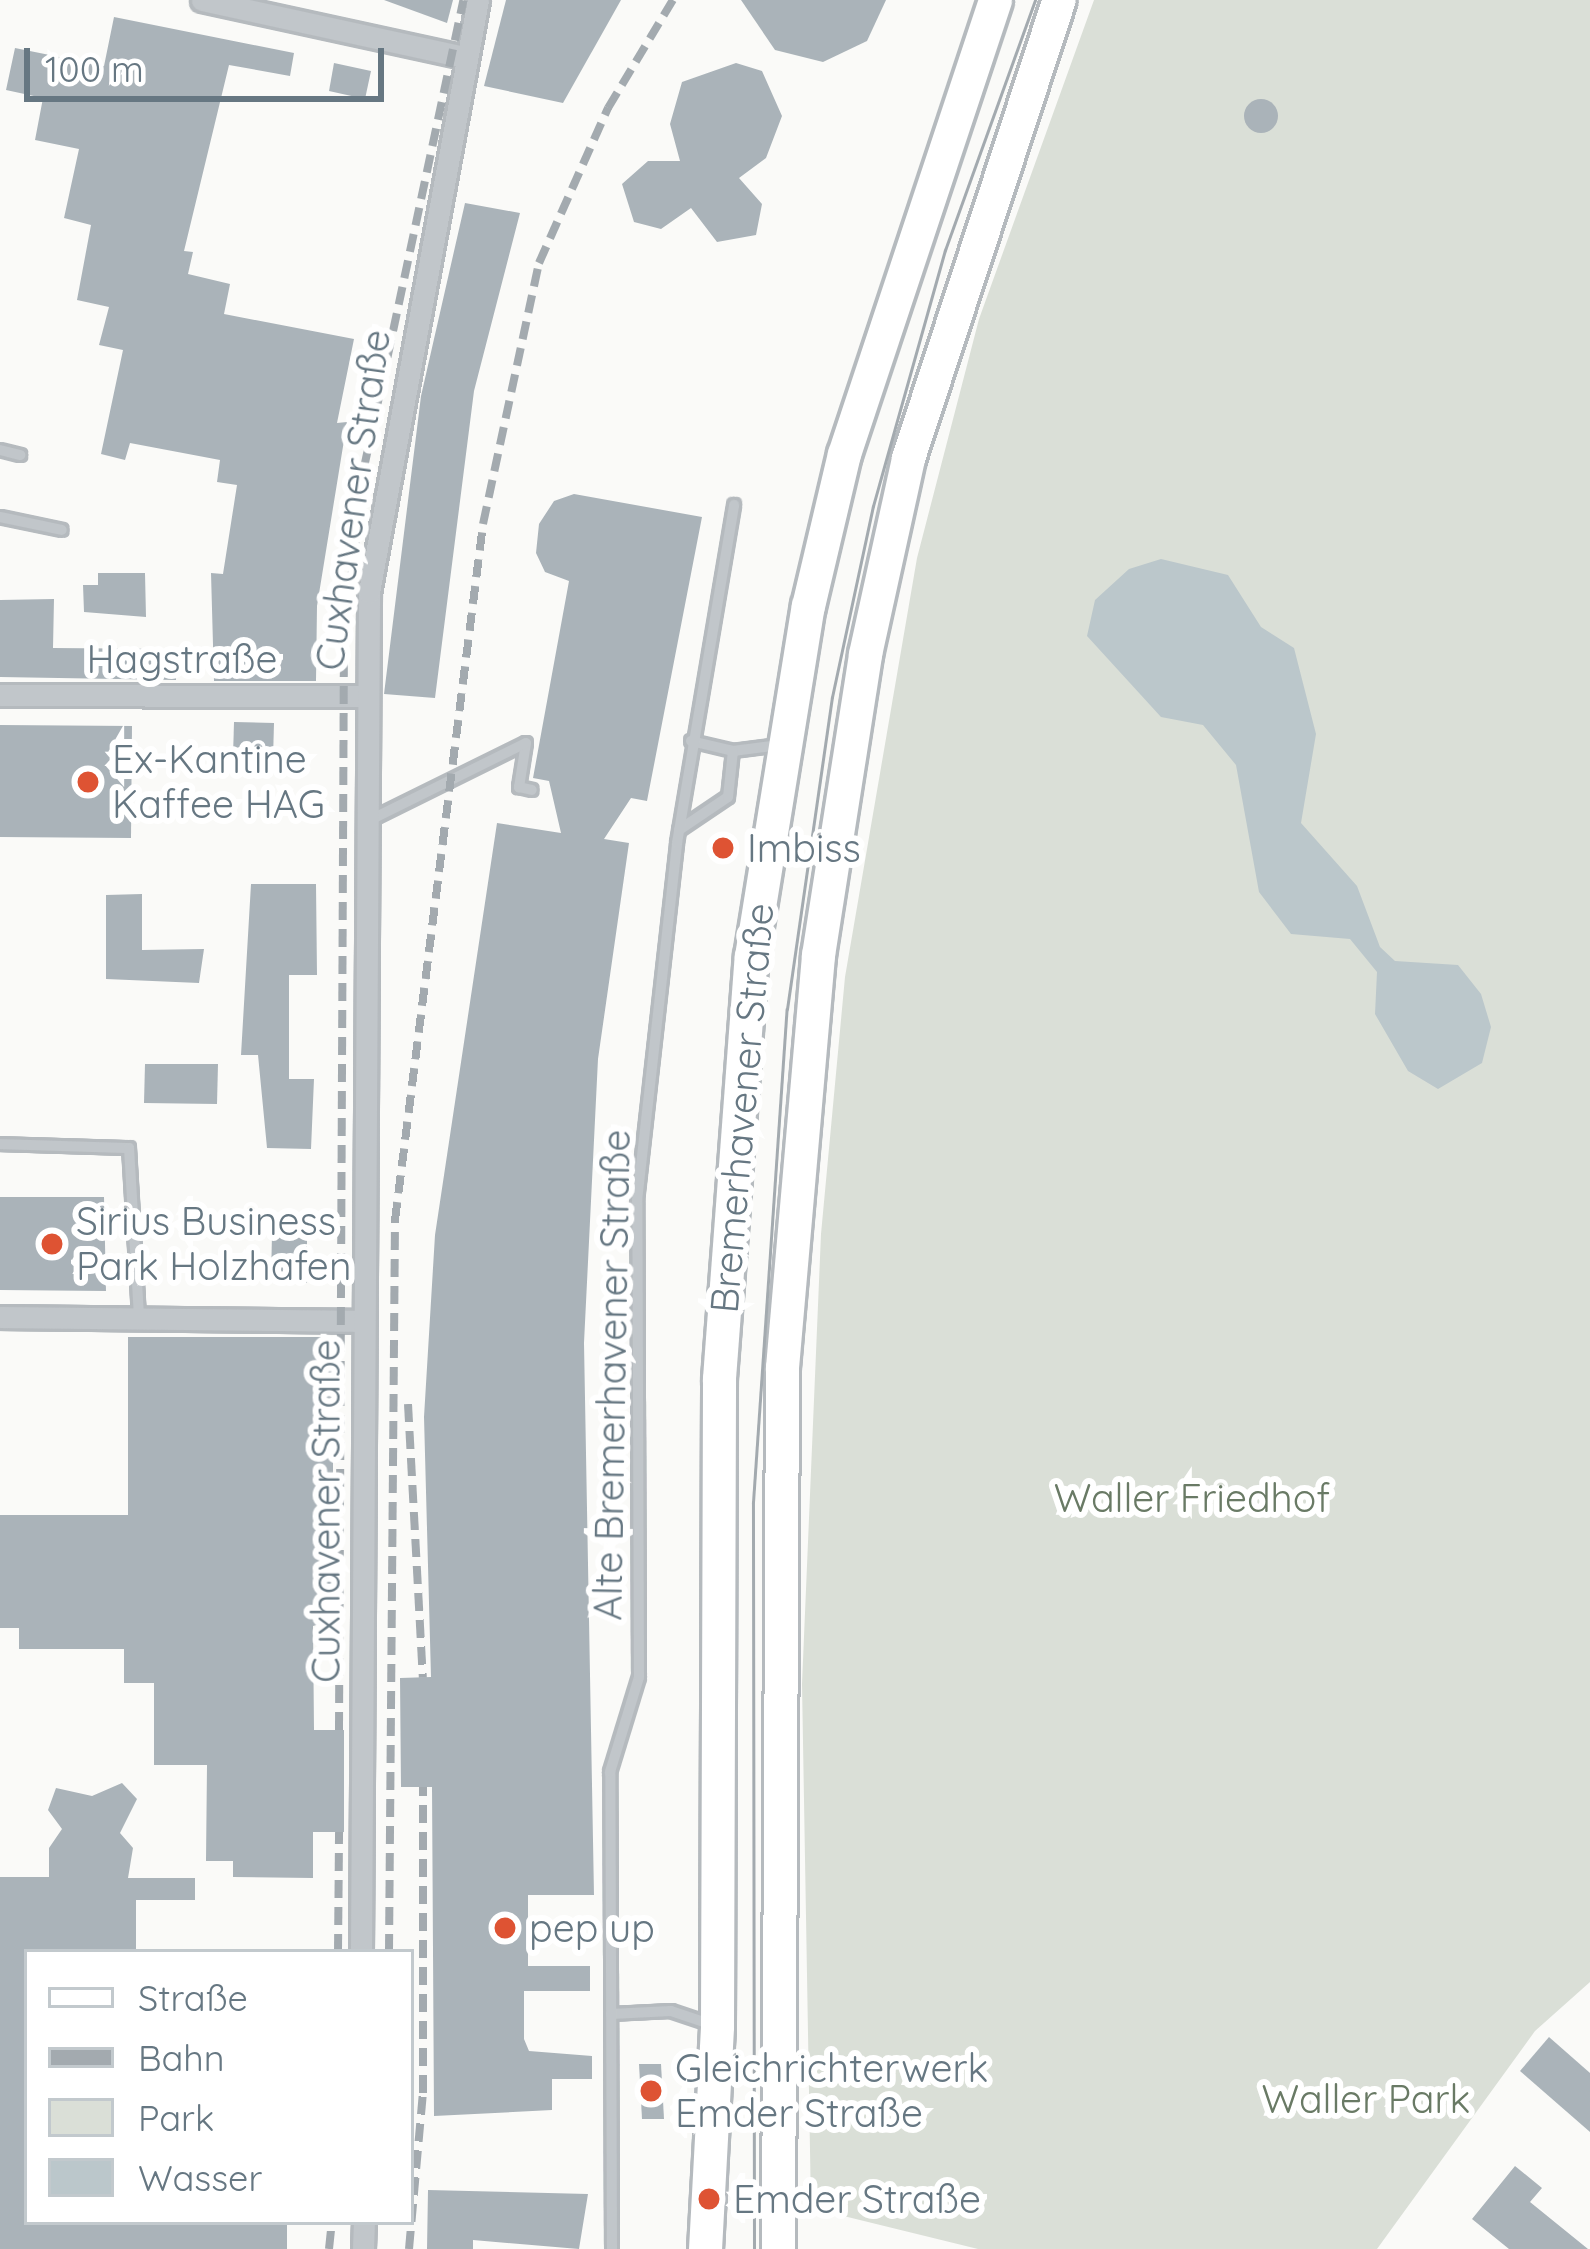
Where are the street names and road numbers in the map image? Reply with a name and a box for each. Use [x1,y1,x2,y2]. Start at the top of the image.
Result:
street label: Cuxhavener Straße [306,327,400,673]
street label: Hagstraße [86,636,278,682]
street label: Bremerhavener Straße [701,901,783,1315]
street label: Alte Bremerhavener Straße [584,1129,640,1621]
street label: Cuxhavener Straße [303,1339,349,1683]

